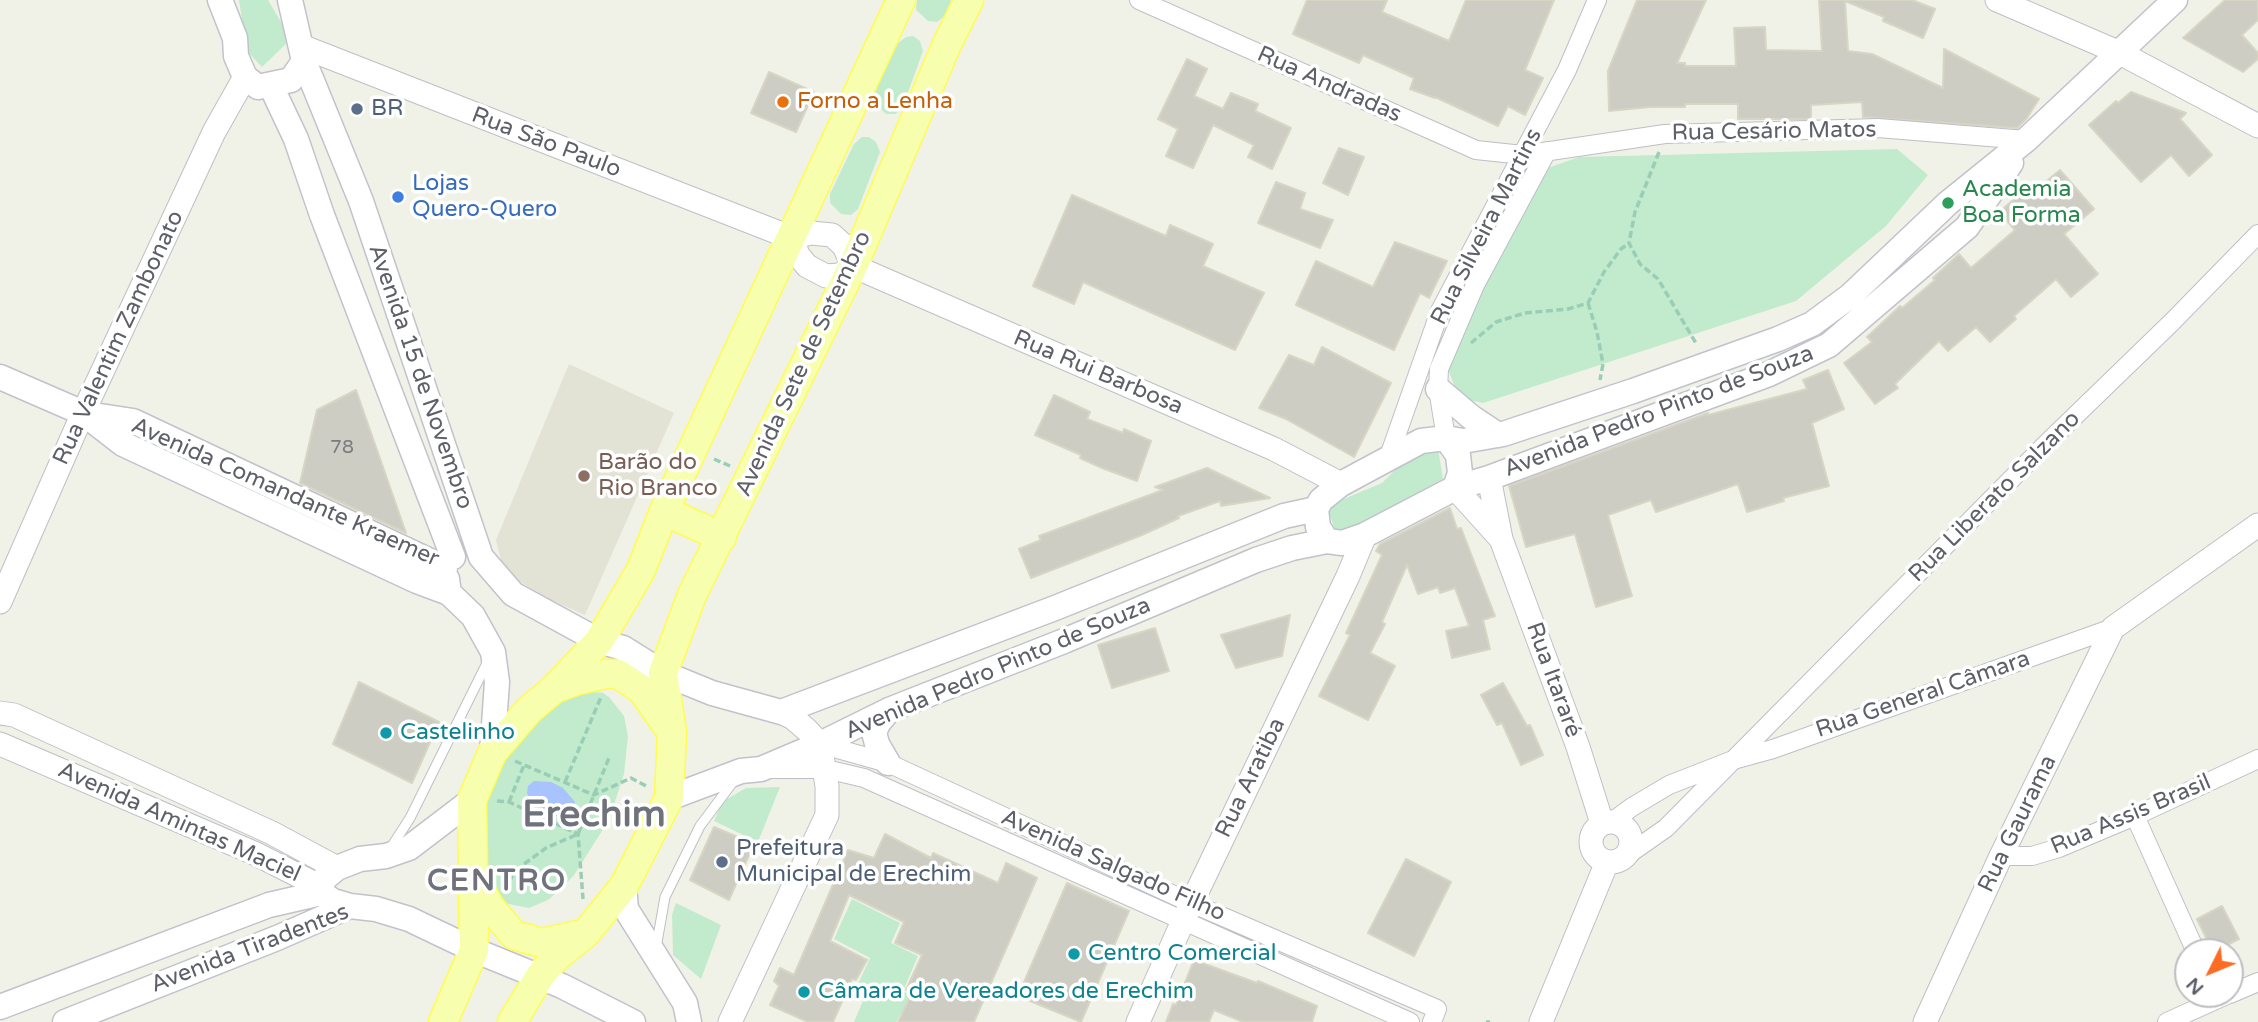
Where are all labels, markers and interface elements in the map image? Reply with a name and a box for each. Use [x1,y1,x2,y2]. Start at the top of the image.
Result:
street label: Rua Andradas [1253,41,1405,129]
place label: Forno a Lenha [797,88,953,116]
marker: Forno a Lenha [775,94,791,110]
place label: BR [371,95,403,123]
marker: BR [349,101,365,117]
street label: Rua São Paulo [467,102,625,184]
street label: Rua Cesário Matos [1671,116,1877,148]
street label: Rua Silveira Martins [1426,124,1548,330]
place label: Lojas Quero-Quero [412,170,557,224]
place label: Academia Boa Forma [1962,176,2081,230]
marker: Lojas Quero-Quero [390,189,406,205]
marker: Academia Boa Forma [1940,195,1956,211]
street label: Rua Valentim Zambonato [48,206,190,470]
street label: Avenida Sete de Setembro [730,227,878,501]
street label: Avenida 15 de Novembro [362,241,478,513]
street label: Rua Rui Barbosa [1009,325,1187,421]
street label: Avenida Pedro Pinto de Souza [1500,340,1818,484]
street label: Rua Liberato Salzano [1904,406,2086,588]
street label: Avenida Comandante Kraemer [127,412,443,574]
house number: 78 [330,437,354,459]
place label: Barão do Rio Branco [598,449,718,503]
marker: Barão do Rio Branco [576,468,592,484]
street label: Avenida Pedro Pinto de Souza [841,592,1155,746]
street label: Rua Itararé [1519,619,1587,741]
street label: Rua General Câmara [1812,645,2034,745]
street label: Rua Aratiba [1210,714,1292,842]
place label: Castelinho [400,719,515,747]
marker: Castelinho [378,725,394,741]
street label: Rua Gaurama [1973,751,2063,897]
street label: Avenida Amintas Maciel [53,757,305,889]
street label: Rua Assis Brasil [2047,769,2215,861]
district label: Erechim [522,794,666,838]
street label: Avenida Salgado Filho [997,804,1229,928]
place label: Prefeitura Municipal de Erechim [736,835,971,889]
marker: Prefeitura Municipal de Erechim [714,854,730,870]
district label: CENTRO [428,864,566,900]
street label: Avenida Tiradentes [147,899,353,999]
north arrow [2174,938,2244,1008]
place label: Centro Comercial [1088,940,1276,968]
marker: Centro Comercial [1066,946,1082,962]
text: N [2182,973,2208,999]
place label: Câmara de Vereadores de Erechim [818,978,1194,1006]
marker: Câmara de Vereadores de Erechim [796,984,812,1000]

